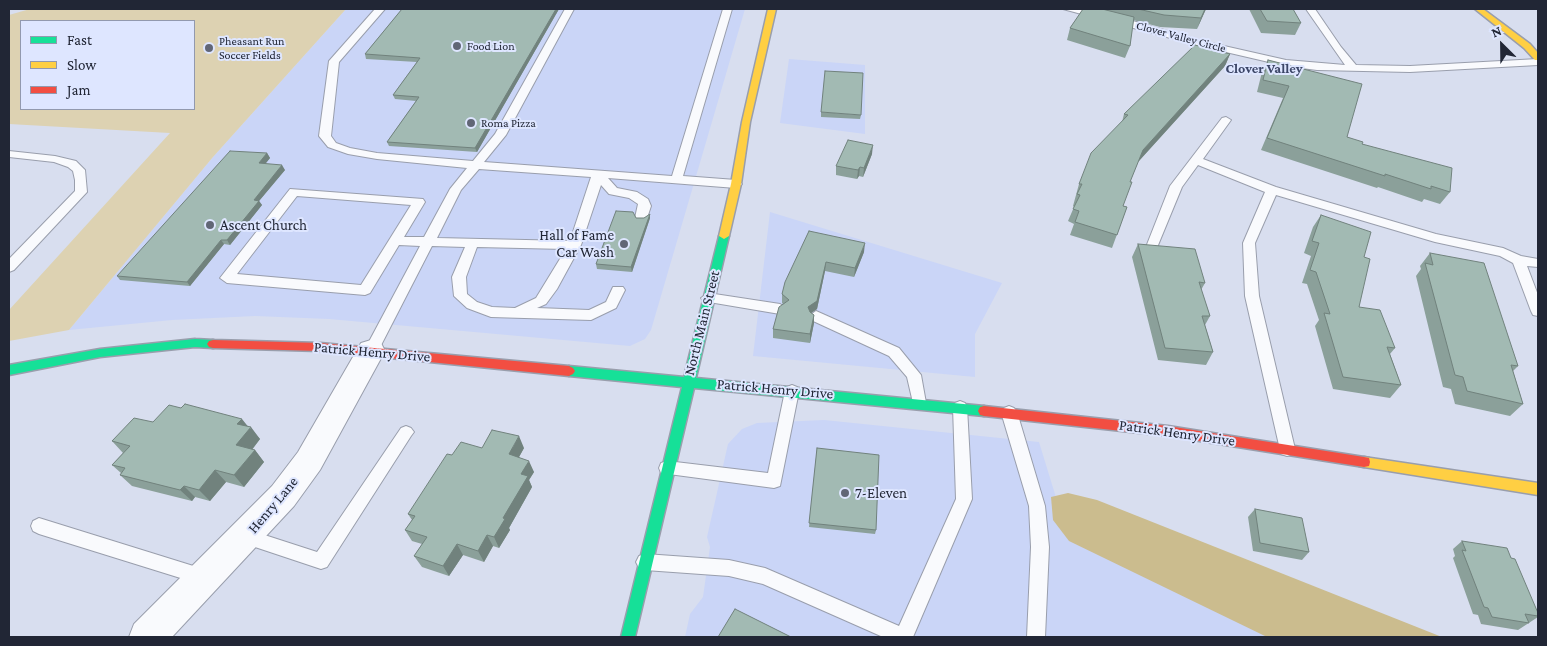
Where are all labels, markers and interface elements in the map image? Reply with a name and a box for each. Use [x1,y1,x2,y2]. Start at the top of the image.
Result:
street label: Clover Valley Circle [1135,18,1227,56]
legend [20,20,195,110]
north arrow [1477,20,1527,70]
text: N [1489,22,1504,40]
text: Fast [67,32,92,48]
place label: Pheasant Run Soccer Fields [219,34,285,62]
place label: Food Lion [467,39,515,53]
marker: Food Lion [451,40,463,52]
marker: Pheasant Run Soccer Fields [203,42,215,54]
text: Slow [67,57,96,73]
district label: Clover Valley [1225,61,1303,77]
text: Jam [67,82,90,98]
place label: Roma Pizza [481,116,536,130]
marker: Roma Pizza [465,117,477,129]
place label: Ascent Church [220,216,307,234]
marker: Ascent Church [204,219,216,231]
place label: Hall of Fame Car Wash [539,226,614,261]
marker: Hall of Fame Car Wash [618,238,630,250]
street label: North Main Street [680,269,724,377]
street label: Patrick Henry Drive [313,338,431,366]
street label: Patrick Henry Drive [716,375,834,403]
street label: Patrick Henry Drive [1118,416,1236,450]
street label: Henry Lane [244,473,302,537]
place label: 7-Eleven [855,484,907,502]
marker: 7-Eleven [839,487,851,499]

